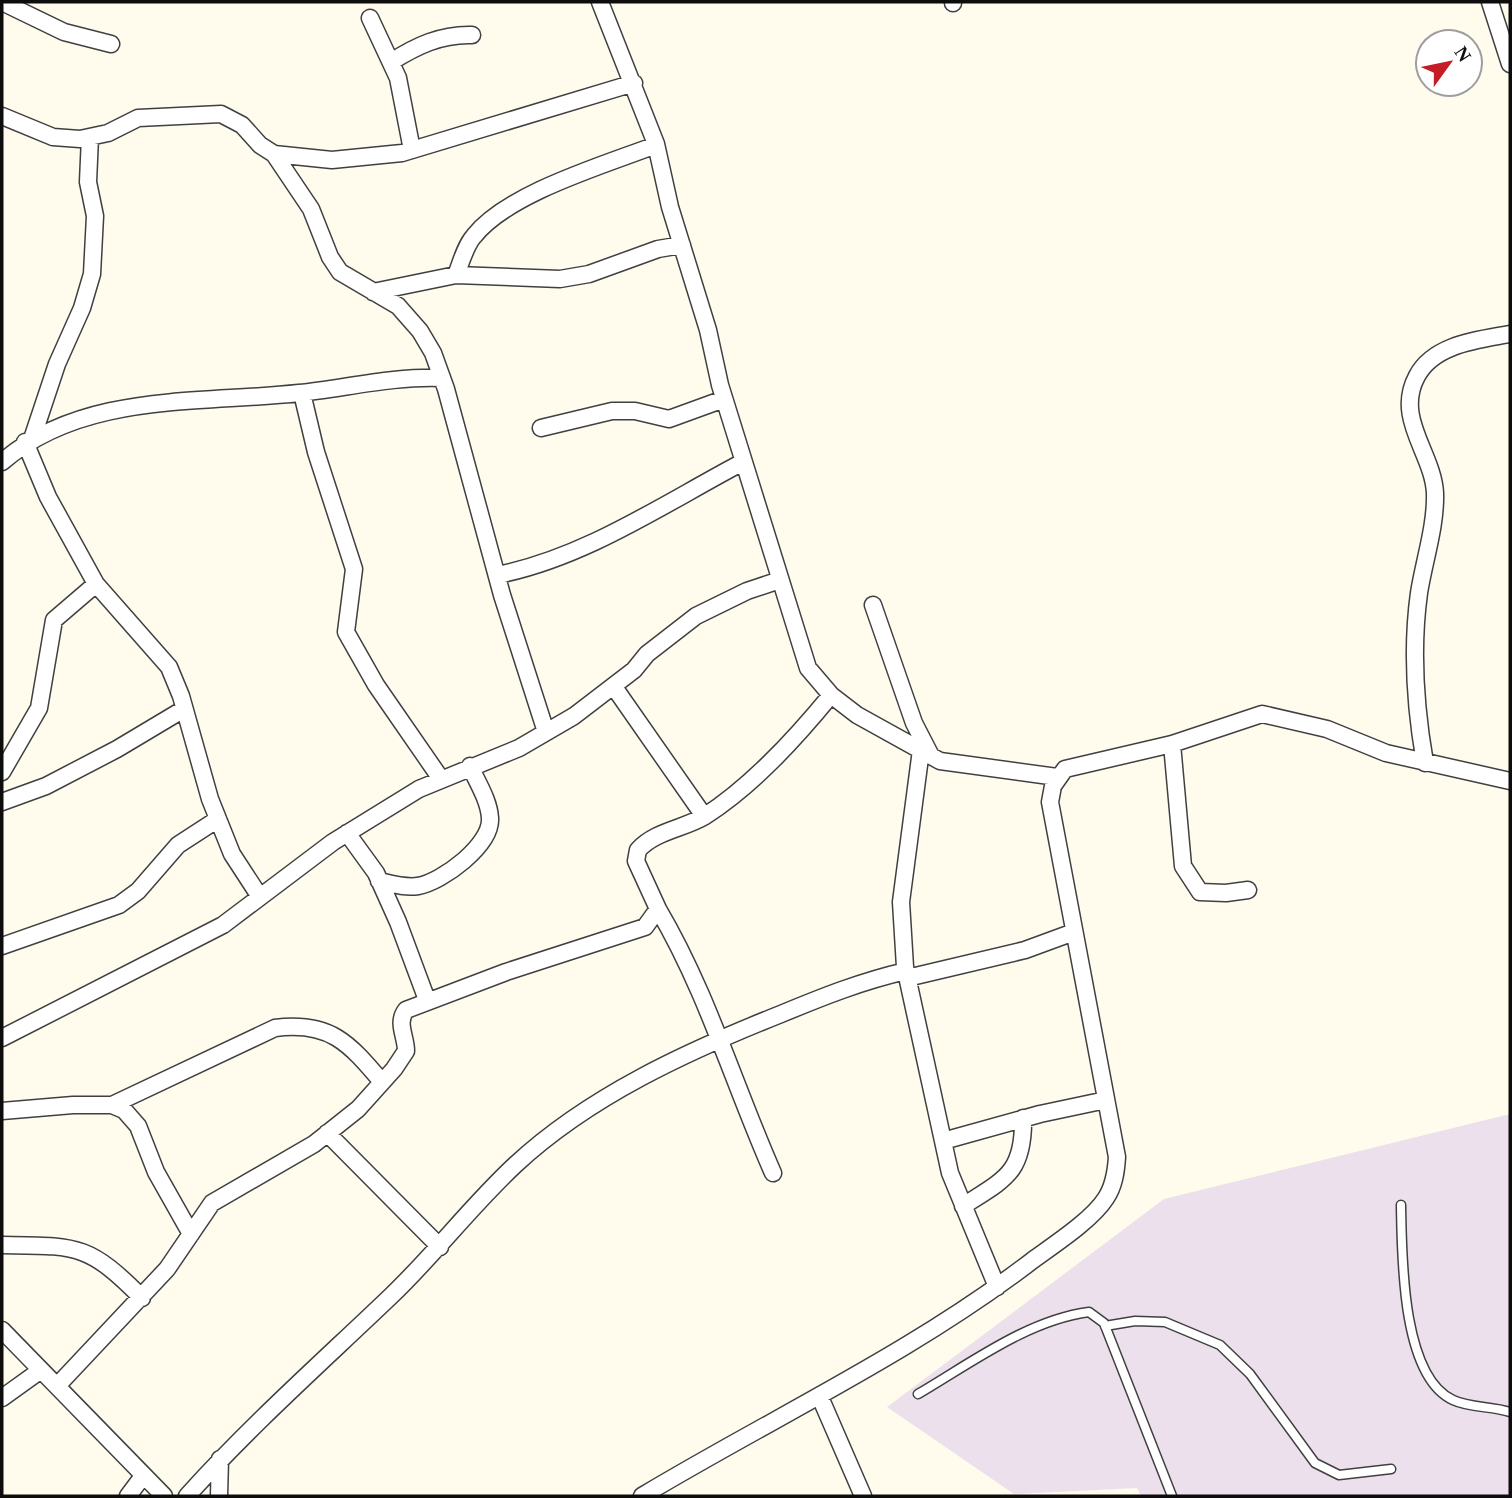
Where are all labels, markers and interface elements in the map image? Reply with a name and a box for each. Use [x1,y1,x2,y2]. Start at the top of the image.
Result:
north arrow [1414,28,1484,98]
text: N [1450,43,1476,66]

